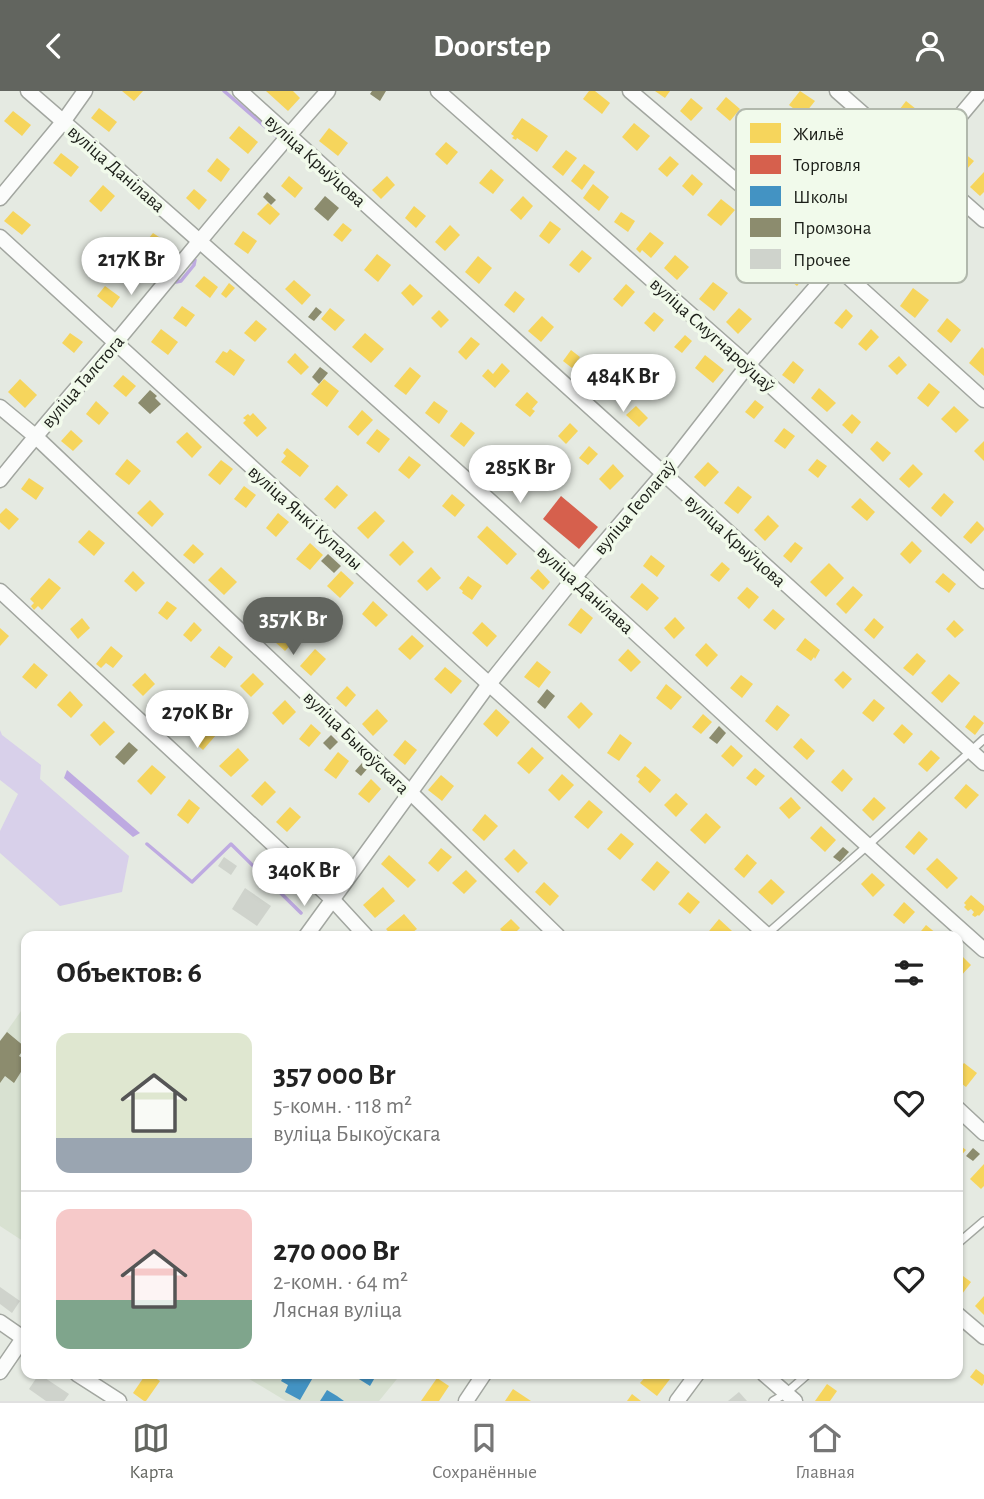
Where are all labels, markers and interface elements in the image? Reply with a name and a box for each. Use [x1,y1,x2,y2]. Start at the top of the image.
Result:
icon: back [35,27,73,65]
icon: person [911,27,949,65]
text: Doorstep [433,30,551,62]
legend [736,109,967,283]
street label: вуліца Крыўцова [261,111,369,211]
street label: вуліца Данілава [64,122,169,217]
text: Жильё [793,125,844,144]
text: Торговля [793,156,861,175]
text: Школы [793,188,848,207]
text: Промзона [793,219,872,238]
pin: 217K Br [66,237,196,297]
text: 217K Br [97,248,165,271]
text: Прочее [793,251,851,270]
street label: вуліца Смугнароўцаў [646,274,778,396]
street label: вуліца Талстога [38,332,128,432]
pin: 484K Br [558,355,688,414]
text: 484K Br [587,365,659,388]
pin: 285K Br [455,445,585,505]
text: 285K Br [485,456,555,479]
street label: вуліца Геолагаў [591,457,680,559]
street label: вуліца Янкі Купалы [244,462,366,574]
street label: вуліца Крыўцова [681,491,789,591]
street label: вуліца Данілава [533,542,637,638]
pin: 357K Br [228,597,358,657]
text: 357K Br [259,608,327,631]
street label: вуліца Быкоўскага [299,688,413,798]
pin: 270K Br [132,691,262,750]
text: 270K Br [162,701,232,724]
pin: 340K Br [239,849,369,908]
text: 340K Br [268,859,340,882]
icon: filters [890,954,928,992]
text: Объектов: 6 [56,958,202,988]
text: 357 000 Br [273,1060,395,1090]
icon: home [112,1061,196,1145]
icon: heart [890,1084,928,1122]
text: 5-комн. · 118 m² [273,1095,412,1118]
text: вуліца Быкоўскага [273,1123,441,1146]
text: 270 000 Br [273,1236,399,1266]
icon: home [112,1237,196,1321]
icon: heart [890,1260,928,1298]
text: 2-комн. · 64 m² [273,1271,408,1294]
text: Лясная вуліца [273,1299,402,1322]
tab: Карта [129,1419,174,1484]
tab: Сохранённые [432,1419,537,1484]
tab: Главная [795,1419,855,1484]

